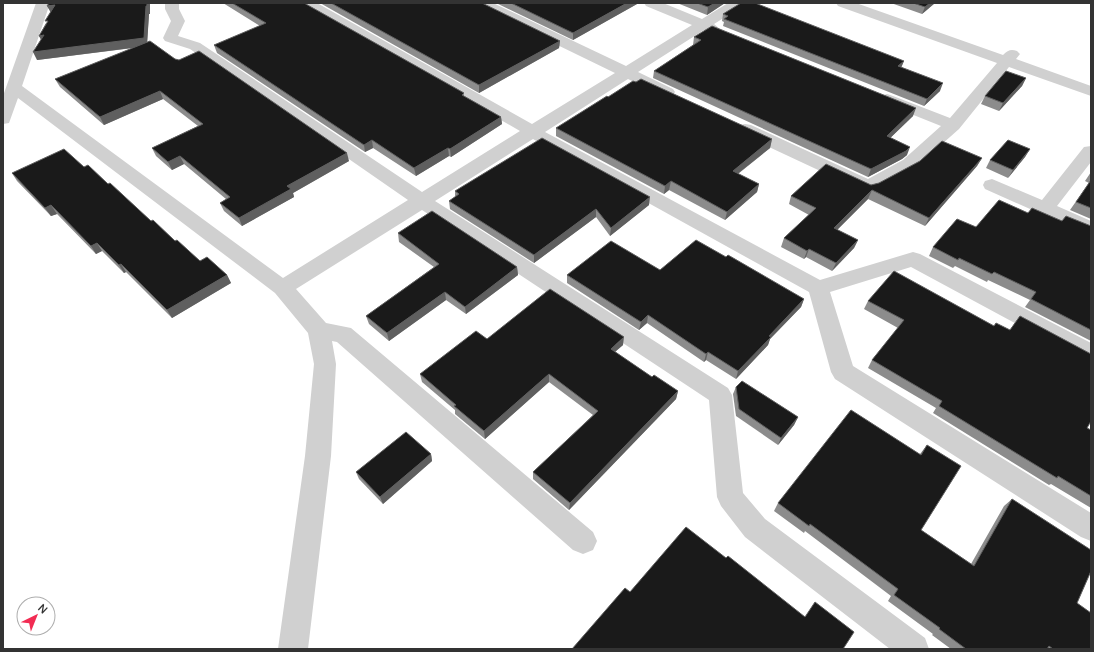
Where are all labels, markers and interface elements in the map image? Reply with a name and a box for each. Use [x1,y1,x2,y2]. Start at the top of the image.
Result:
north arrow [16,596,56,636]
text: N [35,600,51,617]

